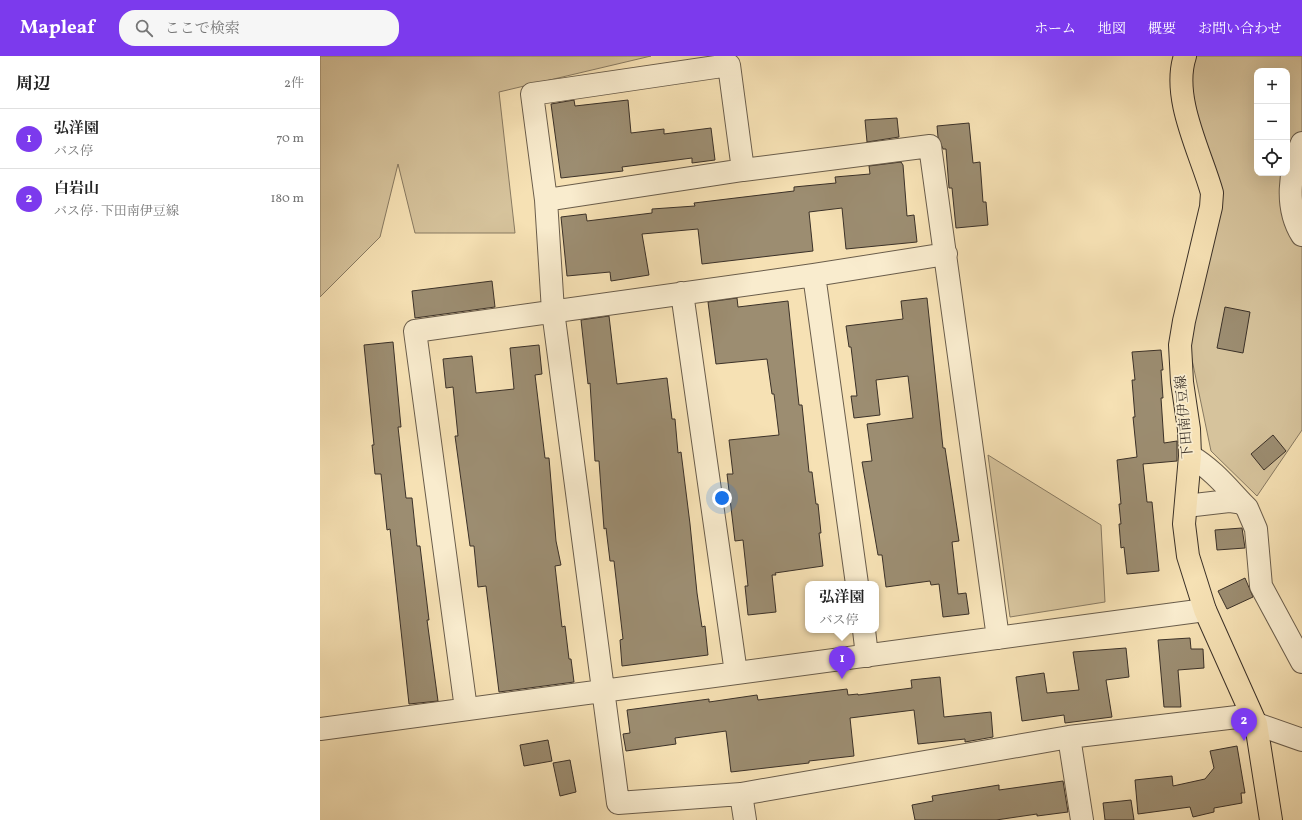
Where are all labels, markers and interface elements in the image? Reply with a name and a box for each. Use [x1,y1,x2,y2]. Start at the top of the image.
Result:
search box [119,10,399,46]
text: Mapleaf [20,15,95,41]
icon: search [133,17,155,39]
text: ここで検索 [165,19,240,40]
text: ホーム [1034,20,1076,39]
text: 地図 [1098,20,1126,39]
text: 概要 [1148,20,1176,39]
text: お問い合わせ [1198,20,1282,39]
map controls [1254,68,1290,176]
button: + [1254,68,1290,104]
text: 周辺 [16,73,50,96]
text: 2件 [284,75,304,93]
button: − [1254,104,1290,140]
text: 弘洋園 [54,119,99,140]
text: 1 [26,130,32,148]
text: 70 m [276,130,304,148]
button: locate [1254,140,1290,176]
text: バス停 [54,143,93,161]
text: 白岩山 [54,179,99,200]
text: 2 [26,190,32,208]
text: 180 m [270,190,304,208]
text: バス停 · 下田南伊豆線 [54,203,179,221]
street label: 下田南伊豆線 [1172,374,1198,460]
your location [712,488,732,508]
popup [805,581,879,633]
text: 弘洋園 [819,588,865,609]
text: バス停 [819,612,859,630]
pin: 1 [829,646,855,679]
pin: 2 [1231,708,1257,741]

